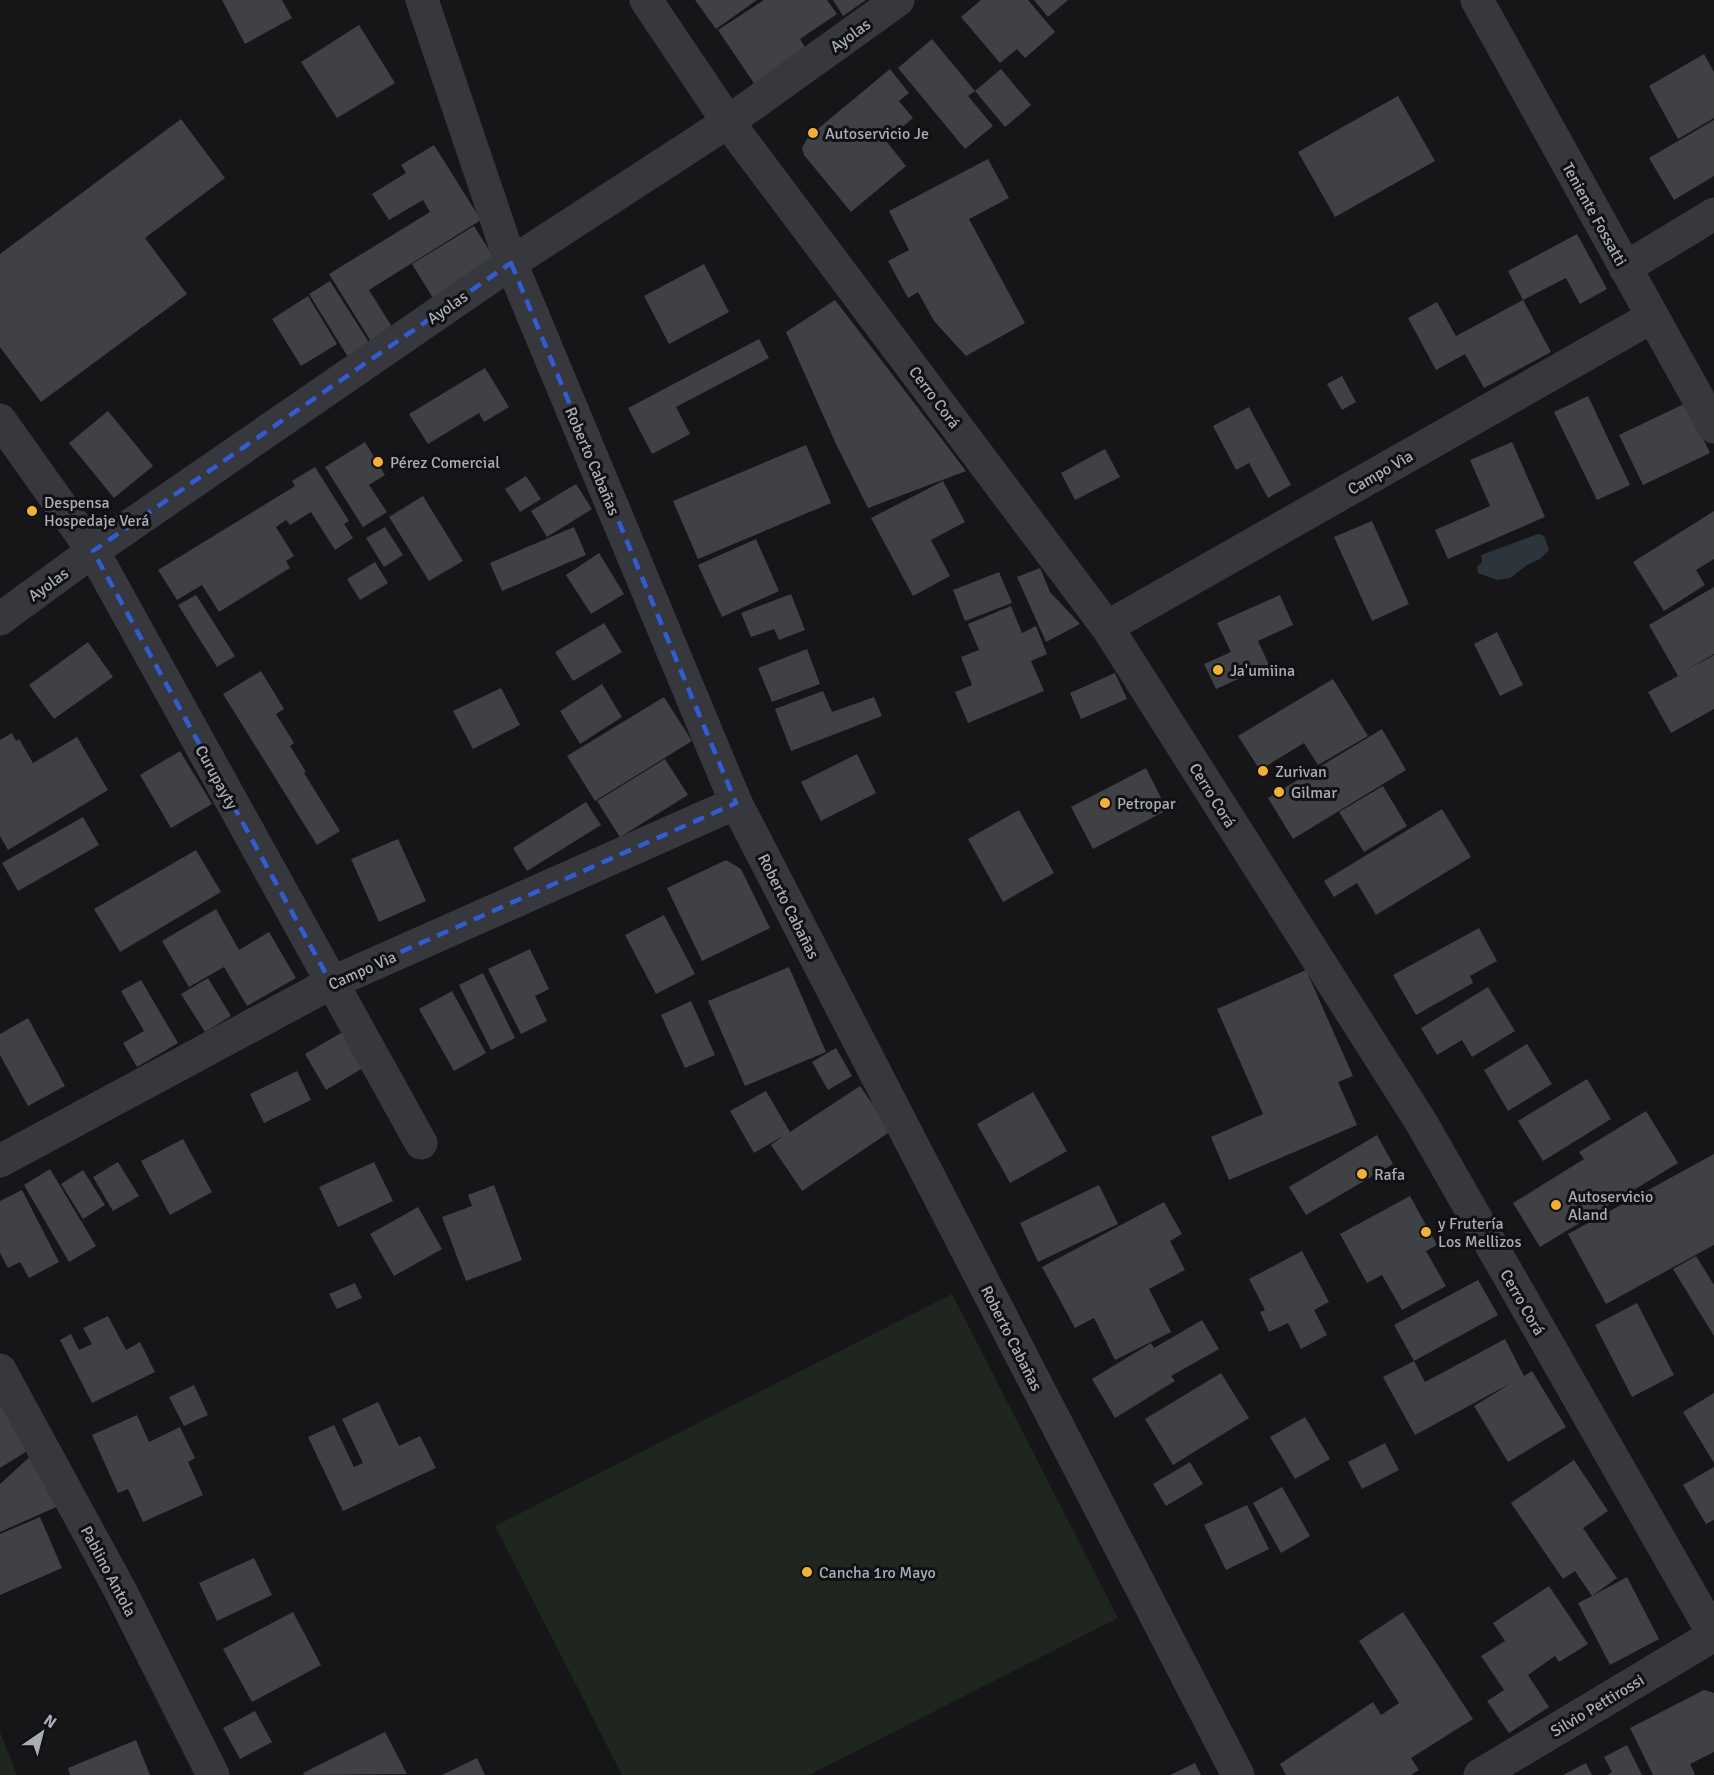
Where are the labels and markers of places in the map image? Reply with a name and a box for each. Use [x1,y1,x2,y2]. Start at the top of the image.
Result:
place label: Autoservicio Je [825,124,929,144]
marker: Autoservicio Je [806,126,820,140]
place label: Pérez Comercial [390,453,500,473]
marker: Pérez Comercial [371,455,385,469]
place label: Despensa Hospedaje Verá [44,493,149,531]
marker: Despensa Hospedaje Verá [25,504,39,518]
place label: Ja'umiina [1230,661,1295,681]
marker: Ja'umiina [1211,663,1225,677]
place label: Zurivan [1275,762,1327,782]
marker: Zurivan [1256,764,1270,778]
place label: Gilmar [1291,783,1337,803]
marker: Gilmar [1272,785,1286,799]
place label: Petropar [1117,794,1176,814]
marker: Petropar [1098,796,1112,810]
place label: Rafa [1374,1165,1405,1185]
marker: Rafa [1355,1167,1369,1181]
place label: Autoservicio Aland [1568,1187,1653,1225]
marker: Autoservicio Aland [1549,1198,1563,1212]
place label: y Frutería Los Mellizos [1438,1214,1521,1252]
marker: y Frutería Los Mellizos [1419,1225,1433,1239]
place label: Cancha 1ro Mayo [819,1563,936,1583]
marker: Cancha 1ro Mayo [800,1565,814,1579]

